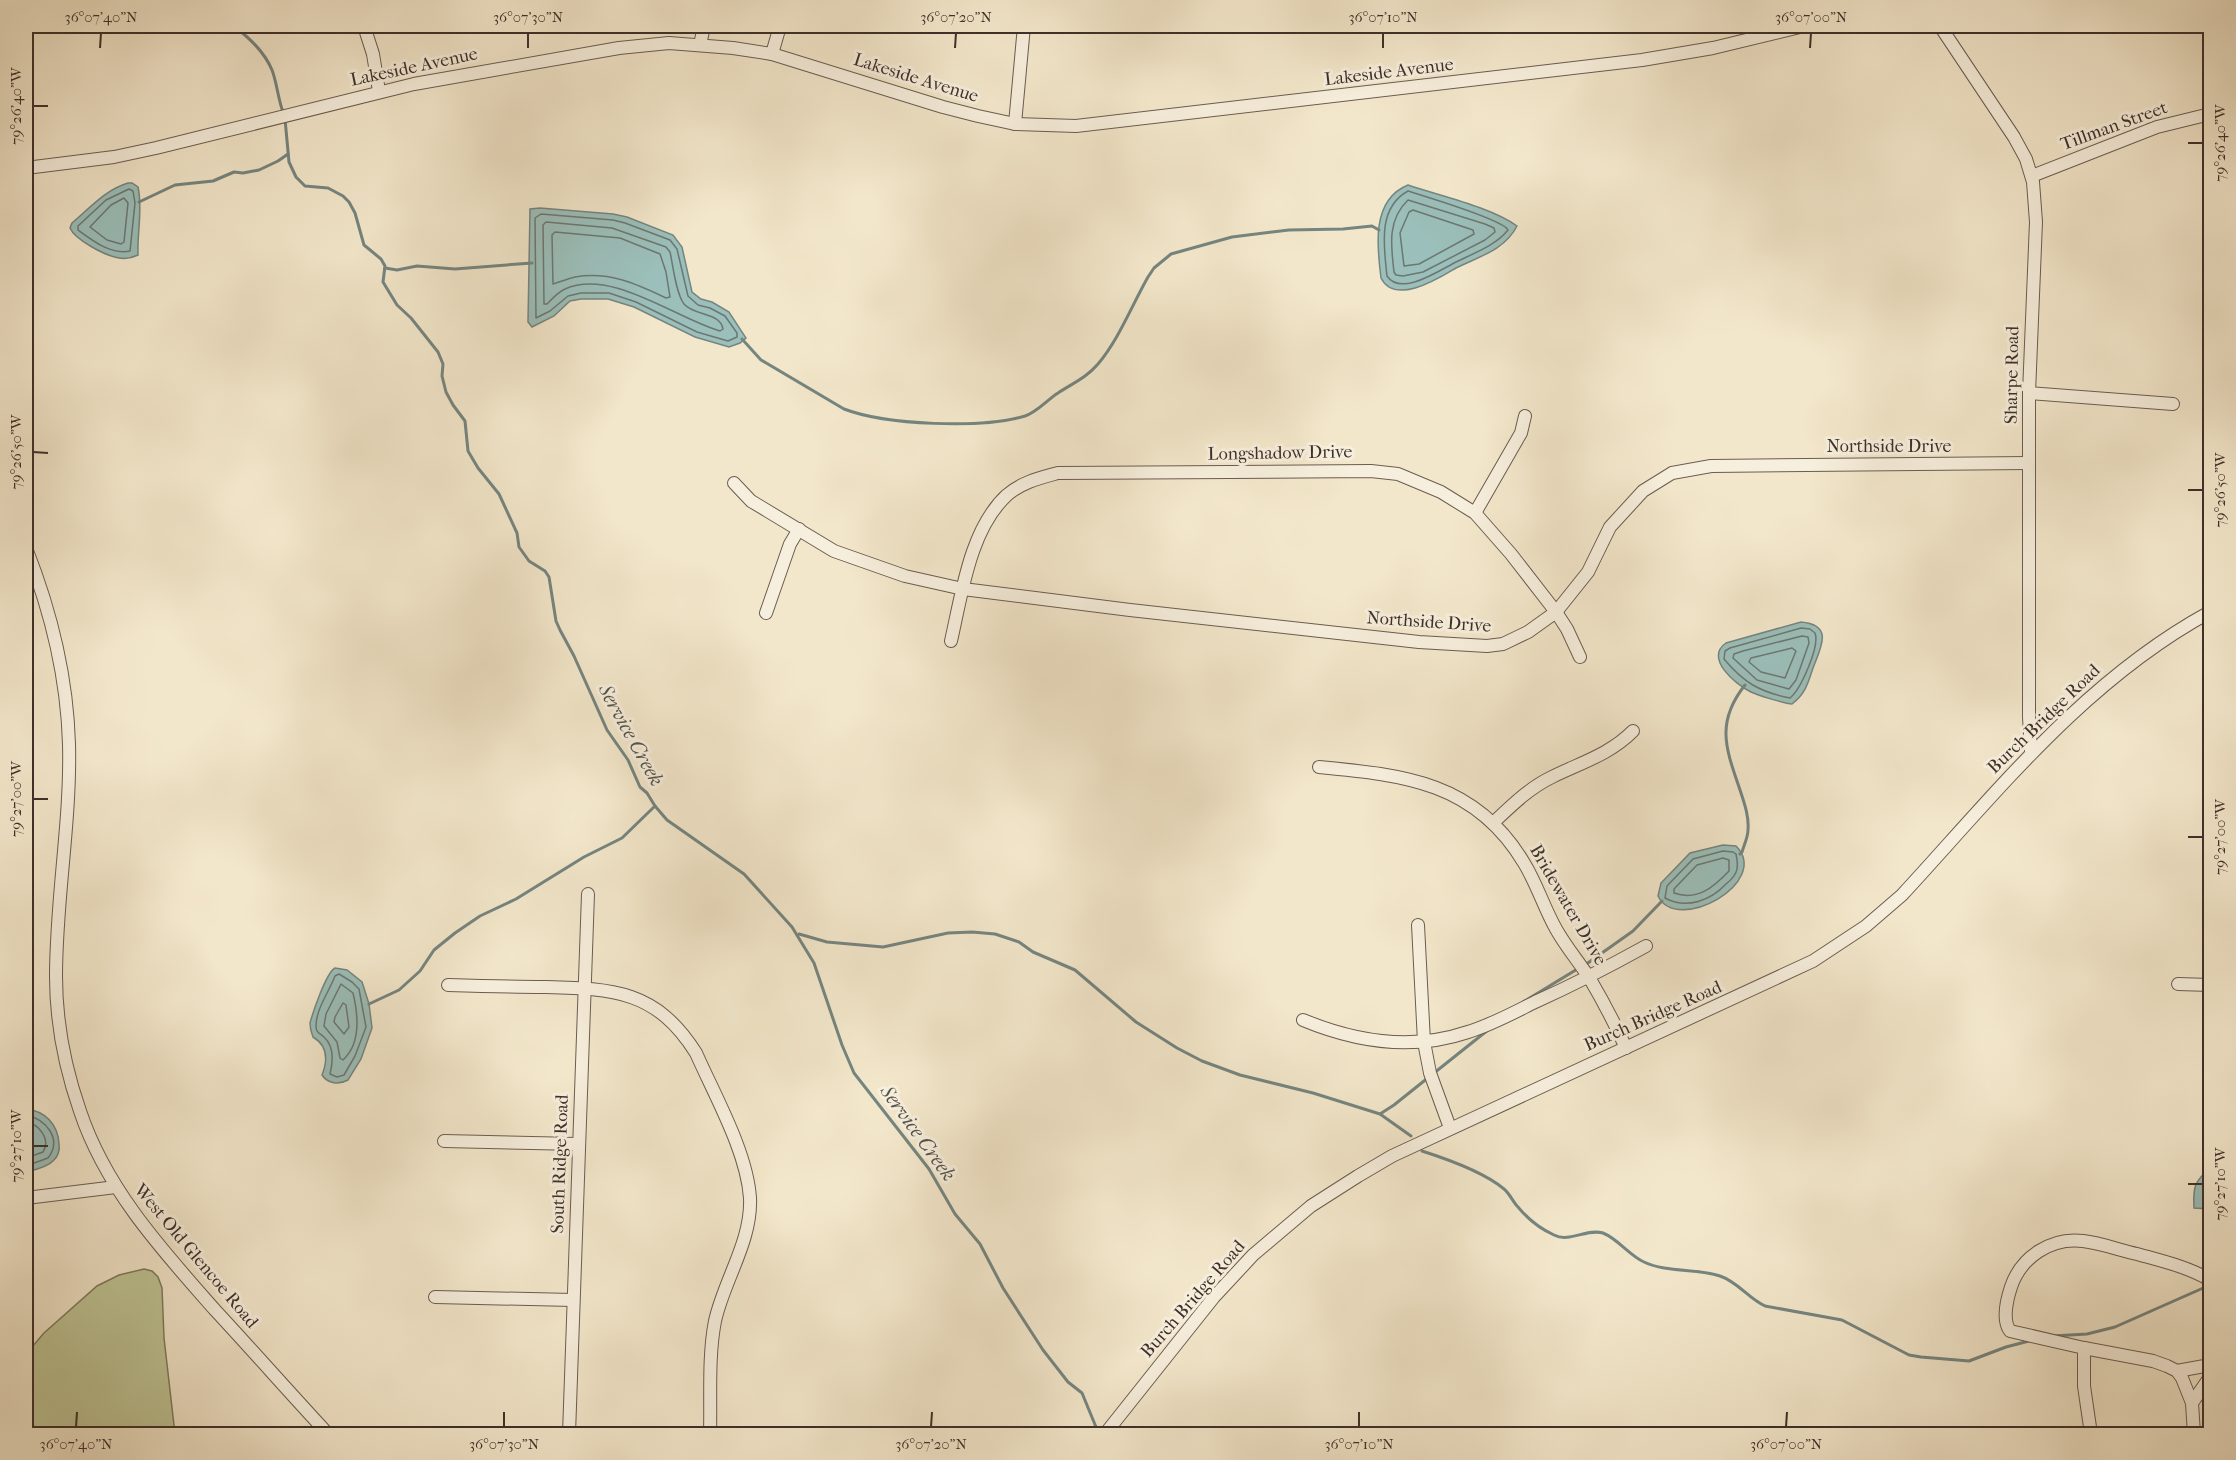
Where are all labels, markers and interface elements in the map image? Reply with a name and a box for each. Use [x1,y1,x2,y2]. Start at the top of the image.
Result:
text: 36°07'40"N [65,8,138,26]
text: 36°07'30"N [493,8,564,26]
text: 36°07'20"N [920,8,992,26]
text: 36°07'10"N [1348,8,1418,26]
text: 36°07'00"N [1775,8,1848,26]
street label: Lakeside Avenue [348,43,480,91]
street label: Lakeside Avenue [851,49,981,107]
street label: Lakeside Avenue [1323,54,1455,90]
text: 79°26'40"W [7,66,25,145]
street label: Tillman Street [2058,97,2171,155]
text: 79°26'40"W [2211,103,2229,182]
street label: Sharpe Road [2001,325,2023,424]
text: 79°26'50"W [7,413,25,489]
street label: Northside Drive [1827,436,1952,457]
street label: Longshadow Drive [1207,441,1353,465]
text: 79°26'50"W [2211,451,2229,527]
street label: Northside Drive [1366,607,1492,637]
street label: Burch Bridge Road [1983,660,2105,778]
water label: Service Creek [593,679,668,790]
text: 79°27'00"W [7,760,25,837]
text: 79°27'00"W [2211,798,2229,875]
street label: Bridewater Drive [1525,841,1611,969]
street label: Burch Bridge Road [1581,976,1725,1056]
water label: Service Creek [875,1080,960,1185]
street label: South Ridge Road [547,1094,573,1234]
text: 79°27'10"W [7,1108,25,1182]
text: 79°27'10"W [2211,1146,2229,1220]
street label: West Old Glencoe Road [129,1179,263,1333]
street label: Burch Bridge Road [1136,1236,1250,1362]
text: 36°07'40"N [40,1435,113,1453]
text: 36°07'30"N [469,1435,540,1453]
text: 36°07'20"N [895,1435,967,1453]
text: 36°07'10"N [1324,1435,1394,1453]
text: 36°07'00"N [1750,1435,1823,1453]

